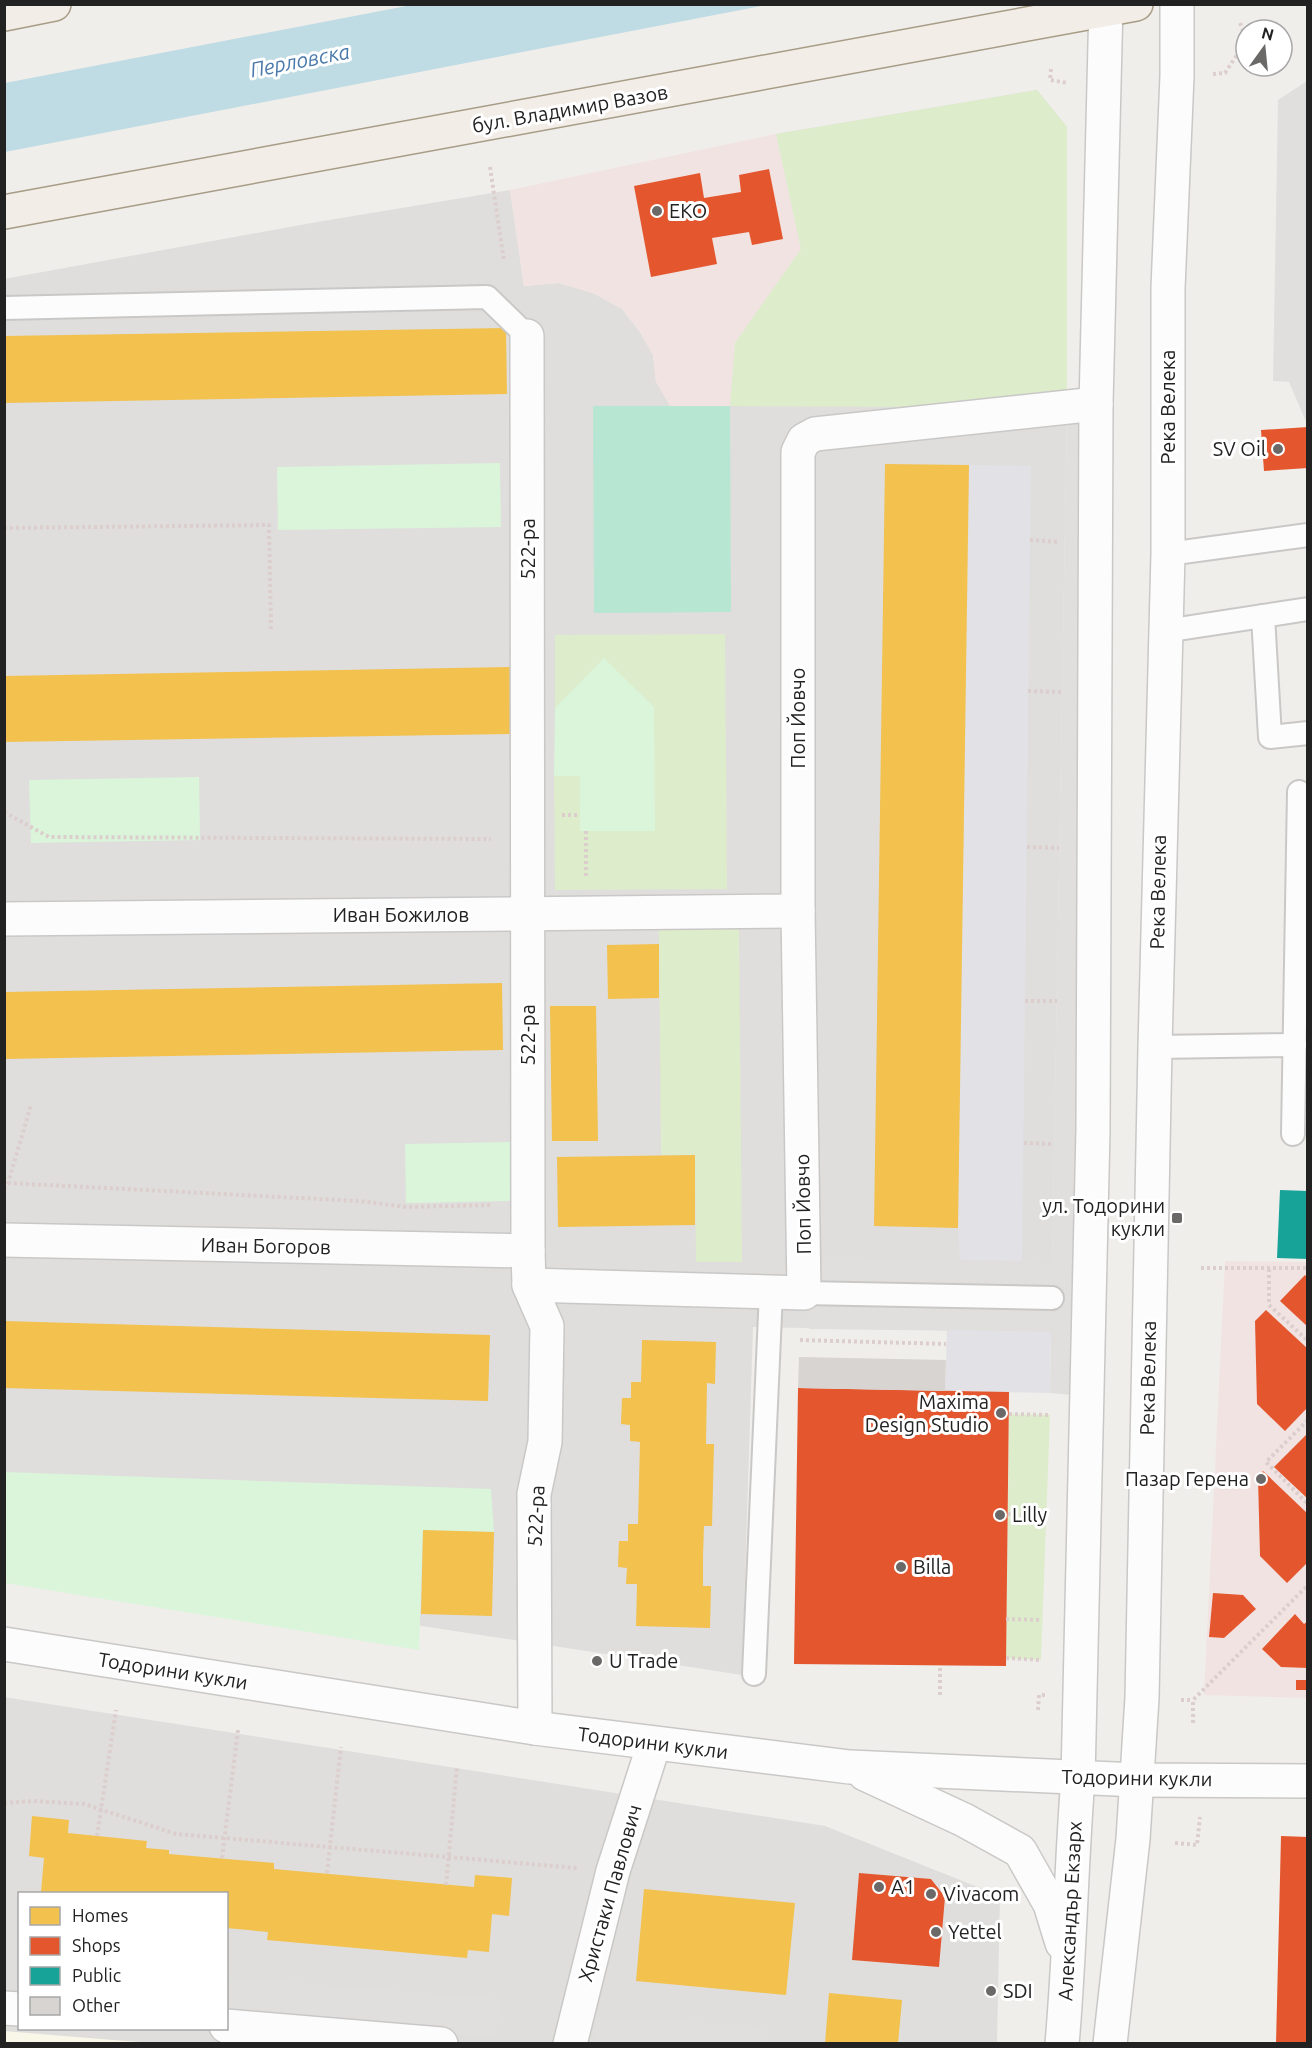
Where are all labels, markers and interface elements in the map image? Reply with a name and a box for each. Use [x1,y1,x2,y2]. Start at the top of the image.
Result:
north arrow [1234,18,1294,78]
text: N [1260,23,1276,44]
water label: Перловска [248,39,352,81]
street label: бул. Владимир Вазов [470,80,670,137]
place label: EKO [669,199,707,222]
marker: EKO [650,204,664,218]
street label: Река Велека [1156,350,1179,464]
place label: SV Oil [1213,437,1266,460]
marker: SV Oil [1271,442,1285,456]
street label: 522-ра [516,518,539,580]
street label: Поп Йовчо [786,668,809,768]
street label: Река Велека [1145,834,1170,950]
street label: Иван Божилов [333,903,469,926]
street label: 522-ра [516,1004,539,1066]
street label: Поп Йовчо [790,1153,815,1255]
place label: ул. Тодорини кукли [1042,1194,1165,1240]
marker: ул. Тодорини кукли [1170,1211,1184,1225]
street label: Иван Богоров [201,1233,331,1258]
street label: Река Велека [1135,1320,1160,1436]
place label: Maxima Design Studio [865,1390,989,1436]
marker: Maxima Design Studio [994,1406,1008,1420]
place label: Пазар Герена [1125,1467,1249,1490]
marker: Пазар Герена [1254,1472,1268,1486]
street label: 522-ра [522,1485,549,1547]
place label: Lilly [1012,1503,1048,1526]
marker: Lilly [993,1508,1007,1522]
place label: Billa [913,1555,951,1578]
marker: Billa [894,1560,908,1574]
street label: Тодорини кукли [97,1647,250,1694]
place label: U Trade [609,1649,678,1672]
marker: U Trade [590,1654,604,1668]
street label: Тодорини кукли [577,1722,729,1763]
street label: Тодорини кукли [1061,1765,1213,1790]
street label: Христаки Павлович [573,1802,646,1984]
street label: Александър Екзарх [1053,1820,1086,2002]
place label: A1 [891,1875,915,1898]
marker: A1 [872,1880,886,1894]
place label: Vivacom [943,1882,1019,1905]
marker: Vivacom [924,1887,938,1901]
legend [18,1892,228,2030]
text: Homes [72,1905,129,1925]
place label: Yettel [948,1920,1002,1943]
marker: Yettel [929,1925,943,1939]
text: Shops [72,1935,121,1955]
text: Public [72,1965,121,1985]
place label: SDI [1003,1979,1033,2002]
marker: SDI [984,1984,998,1998]
text: Other [72,1995,120,2015]

